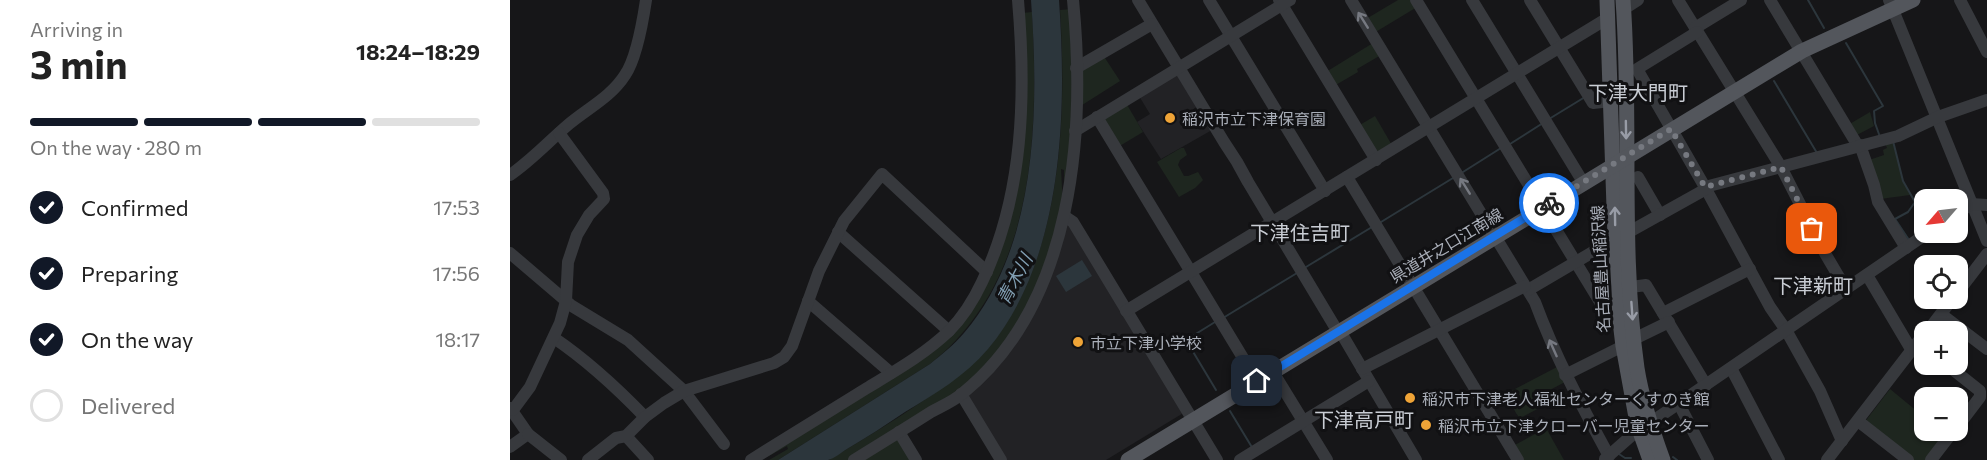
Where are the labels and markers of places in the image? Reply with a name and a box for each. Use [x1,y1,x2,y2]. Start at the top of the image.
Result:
place label: 稲沢市立下津保育園 [1182,109,1326,128]
marker: 稲沢市立下津保育園 [1163,111,1177,125]
pin [1786,203,1837,254]
place label: 市立下津小学校 [1090,333,1202,352]
marker: 市立下津小学校 [1071,335,1085,349]
pin [1231,355,1282,406]
place label: 稲沢市下津老人福祉センターくすのき館 [1422,389,1710,408]
marker: 稲沢市下津老人福祉センターくすのき館 [1403,391,1417,405]
place label: 稲沢市立下津クローバー児童センター [1438,416,1710,435]
marker: 稲沢市立下津クローバー児童センター [1419,418,1433,432]

